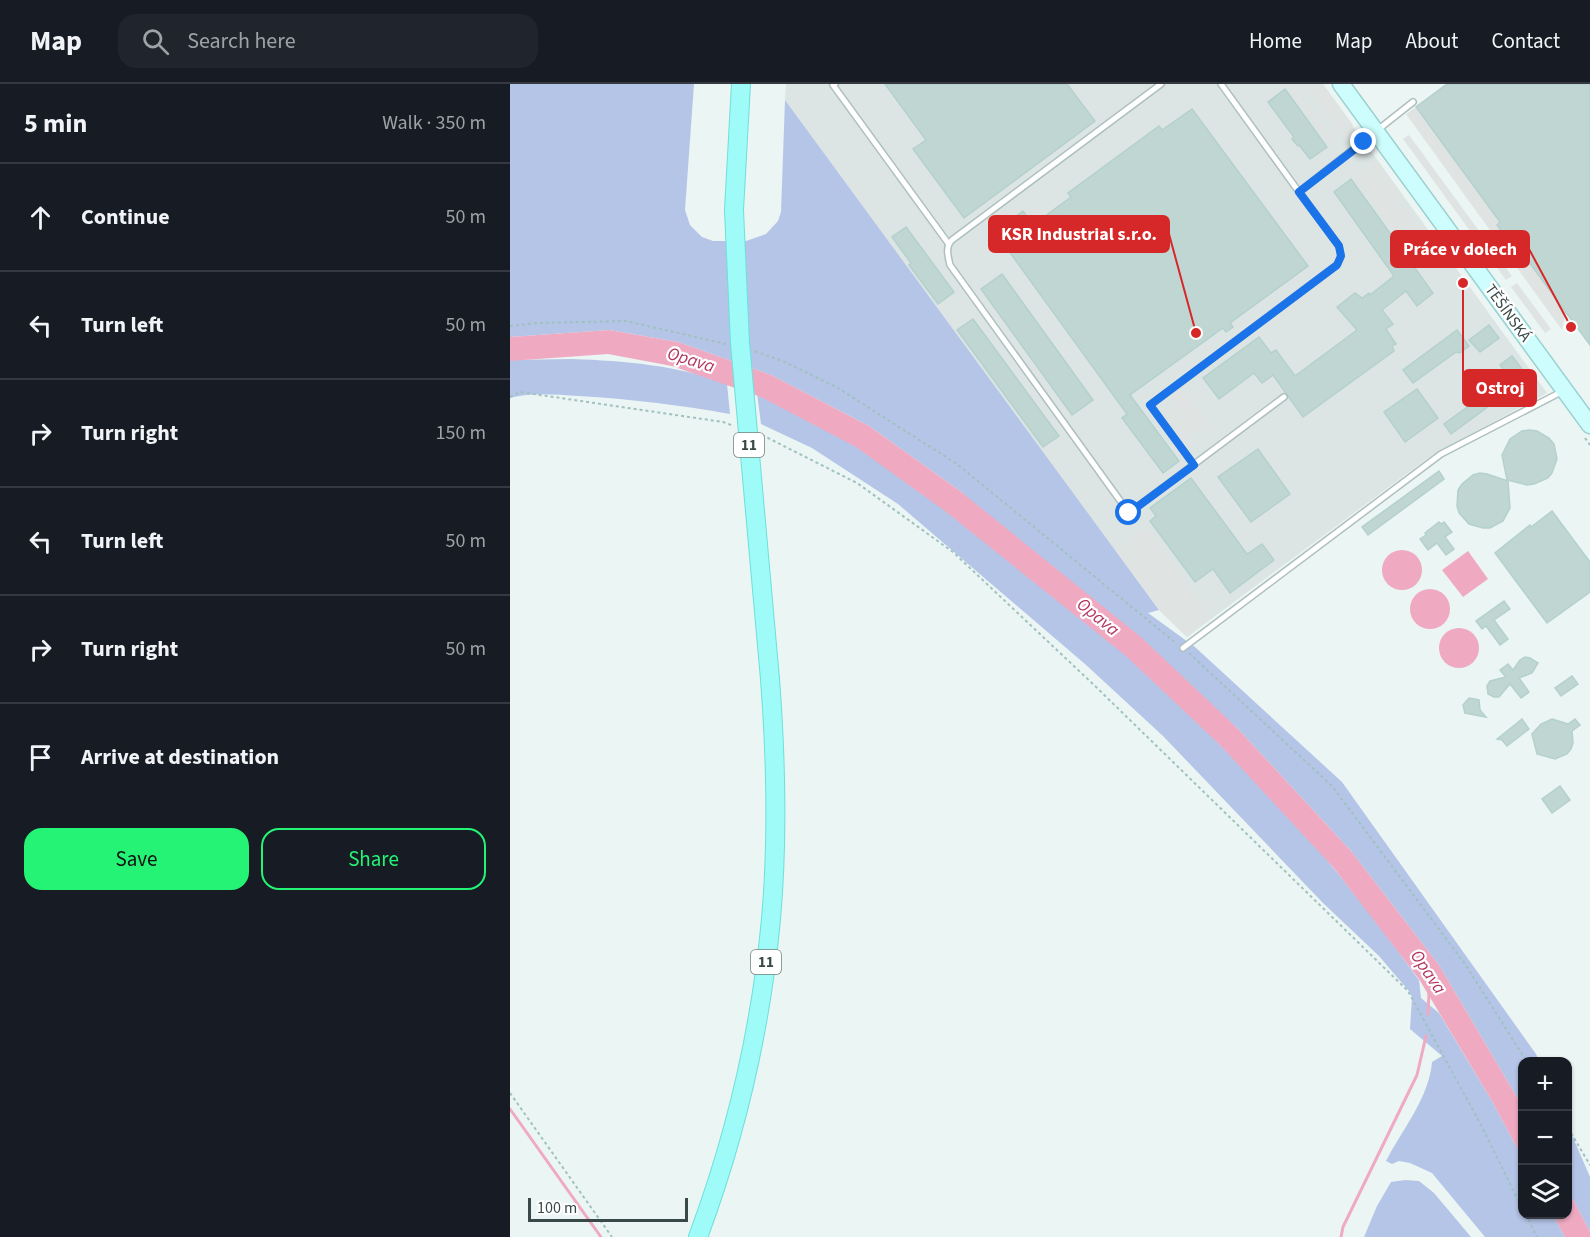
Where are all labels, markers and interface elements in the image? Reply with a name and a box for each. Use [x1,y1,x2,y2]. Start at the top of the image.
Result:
search box [118,14,538,68]
text: Map [30,21,82,61]
icon: search [139,25,172,58]
text: Search here [187,25,296,57]
text: Home [1249,26,1302,56]
text: Map [1335,26,1373,56]
text: About [1406,26,1458,56]
text: Contact [1491,26,1560,56]
text: 5 min [24,105,87,142]
text: Walk · 350 m [382,109,486,137]
route end [1350,128,1376,154]
icon: ahead [24,201,57,234]
text: Continue [81,201,170,233]
text: 50 m [446,203,486,231]
callout: KSR Industrial s.r.o. [989,216,1169,252]
text: KSR Industrial s.r.o. [1001,222,1157,247]
callout: Práce v dolech [1391,231,1529,267]
text: Práce v dolech [1403,237,1517,262]
street label: TĚŠÍNSKÁ [1480,280,1537,347]
icon: left [24,309,57,342]
text: Turn left [81,309,163,341]
text: 50 m [446,311,486,339]
water label: Opava [664,341,718,379]
callout: Ostroj [1463,370,1536,406]
text: Ostroj [1476,376,1524,401]
icon: right [24,417,57,450]
text: Turn right [81,417,178,449]
text: 150 m [436,419,486,447]
road number: 11 [734,433,764,457]
route start [1115,499,1141,525]
icon: left [24,525,57,558]
text: Turn left [81,525,163,557]
text: 50 m [446,527,486,555]
water label: Opava [1071,592,1125,642]
icon: right [24,633,57,666]
text: Turn right [81,633,178,665]
text: 50 m [446,635,486,663]
icon: arrive [24,741,57,774]
text: Arrive at destination [81,741,279,773]
button: Save [24,828,249,890]
button: Share [261,828,486,890]
water label: Opava [1404,945,1452,999]
road number: 11 [751,950,781,974]
map controls [1518,1057,1572,1219]
button: + [1518,1057,1572,1111]
button: − [1518,1111,1572,1165]
button: layers [1518,1165,1572,1219]
scale bar [528,1195,688,1222]
text: 100 m [537,1197,577,1219]

